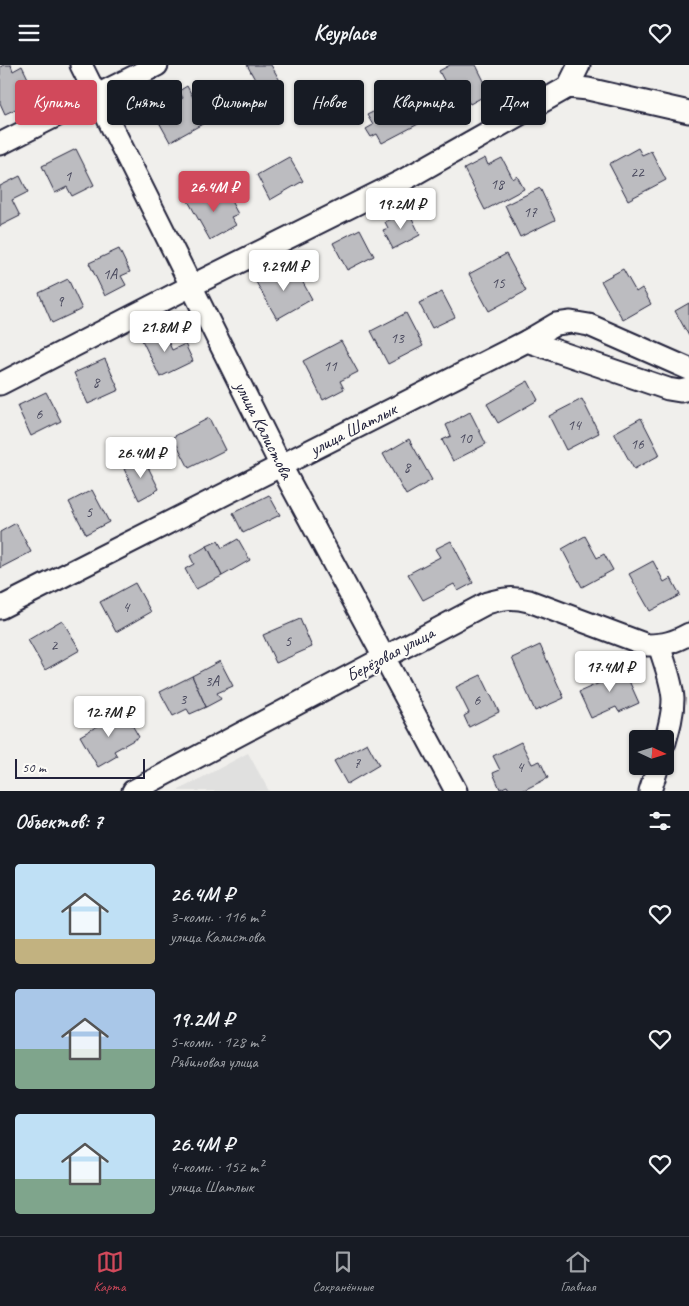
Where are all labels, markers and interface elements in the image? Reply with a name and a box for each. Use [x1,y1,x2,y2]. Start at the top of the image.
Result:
icon: menu [15,19,43,47]
text: Keyplace [314,19,375,47]
icon: heart [646,19,674,47]
chip: Купить [15,80,97,125]
chip: Снять [107,80,182,125]
chip: Фильтры [192,80,284,125]
chip: Новое [294,80,364,125]
chip: Квартира [374,80,471,125]
chip: Дом [481,80,546,125]
house number: 22 [630,163,645,182]
house number: 1 [65,167,73,186]
pin: 26.4M ₽ [168,171,260,213]
house number: 18 [490,175,505,194]
text: 26.4M ₽ [190,177,238,197]
pin: 19.2M ₽ [355,187,447,230]
text: 19.2M ₽ [377,194,425,214]
house number: 17 [523,203,538,222]
pin: 9.29M ₽ [238,249,330,292]
text: 9.29M ₽ [260,256,308,276]
house number: 1А [103,265,119,284]
house number: 15 [491,274,506,293]
house number: 9 [57,292,65,311]
pin: 21.8M ₽ [119,311,211,353]
text: 21.8M ₽ [141,317,189,337]
house number: 13 [390,329,405,348]
house number: 11 [323,357,338,376]
house number: 8 [93,373,101,392]
street label: улица Калистова [230,377,298,483]
street label: улица Шатлык [305,397,402,461]
house number: 6 [36,405,44,424]
house number: 14 [567,416,582,435]
house number: 10 [458,429,473,448]
house number: 16 [630,435,645,454]
pin: 26.4M ₽ [95,437,187,479]
text: 26.4M ₽ [117,443,165,463]
house number: 8 [404,458,412,477]
house number: 5 [86,503,94,522]
house number: 4 [123,598,131,617]
street label: Берёзовая улица [342,621,440,687]
house number: 5 [285,632,293,651]
house number: 2 [51,636,59,655]
pin: 17.4M ₽ [564,651,656,693]
text: 17.4M ₽ [586,657,634,677]
house number: 3А [205,672,221,691]
house number: 3 [180,690,188,709]
house number: 6 [474,691,482,710]
pin: 12.7M ₽ [63,695,155,738]
text: 12.7M ₽ [85,702,133,722]
north arrow [629,730,674,775]
map controls [629,730,674,775]
house number: 7 [354,754,362,773]
scale bar [15,756,145,779]
house number: 4 [517,758,525,777]
text: 50 m [22,759,46,776]
icon: filters [646,807,674,835]
text: Объектов: 7 [15,808,103,834]
text: 26.4M ₽ [170,881,234,907]
icon: home [55,884,115,944]
icon: heart [646,900,674,928]
text: 3-комн. · 116 m² [170,907,263,927]
text: улица Калистова [170,927,265,947]
text: 19.2M ₽ [170,1006,234,1032]
icon: home [55,1009,115,1069]
icon: heart [646,1025,674,1053]
text: 5-комн. · 128 m² [170,1032,263,1052]
text: Рябиновая улица [170,1052,258,1072]
text: 26.4M ₽ [170,1131,234,1157]
icon: home [55,1134,115,1194]
icon: heart [646,1150,674,1178]
text: 4-комн. · 152 m² [170,1157,263,1177]
text: улица Шатлык [170,1177,254,1197]
tab: Карта [94,1248,126,1295]
tab: Сохранённые [313,1248,373,1295]
tab: Главная [560,1248,595,1295]

